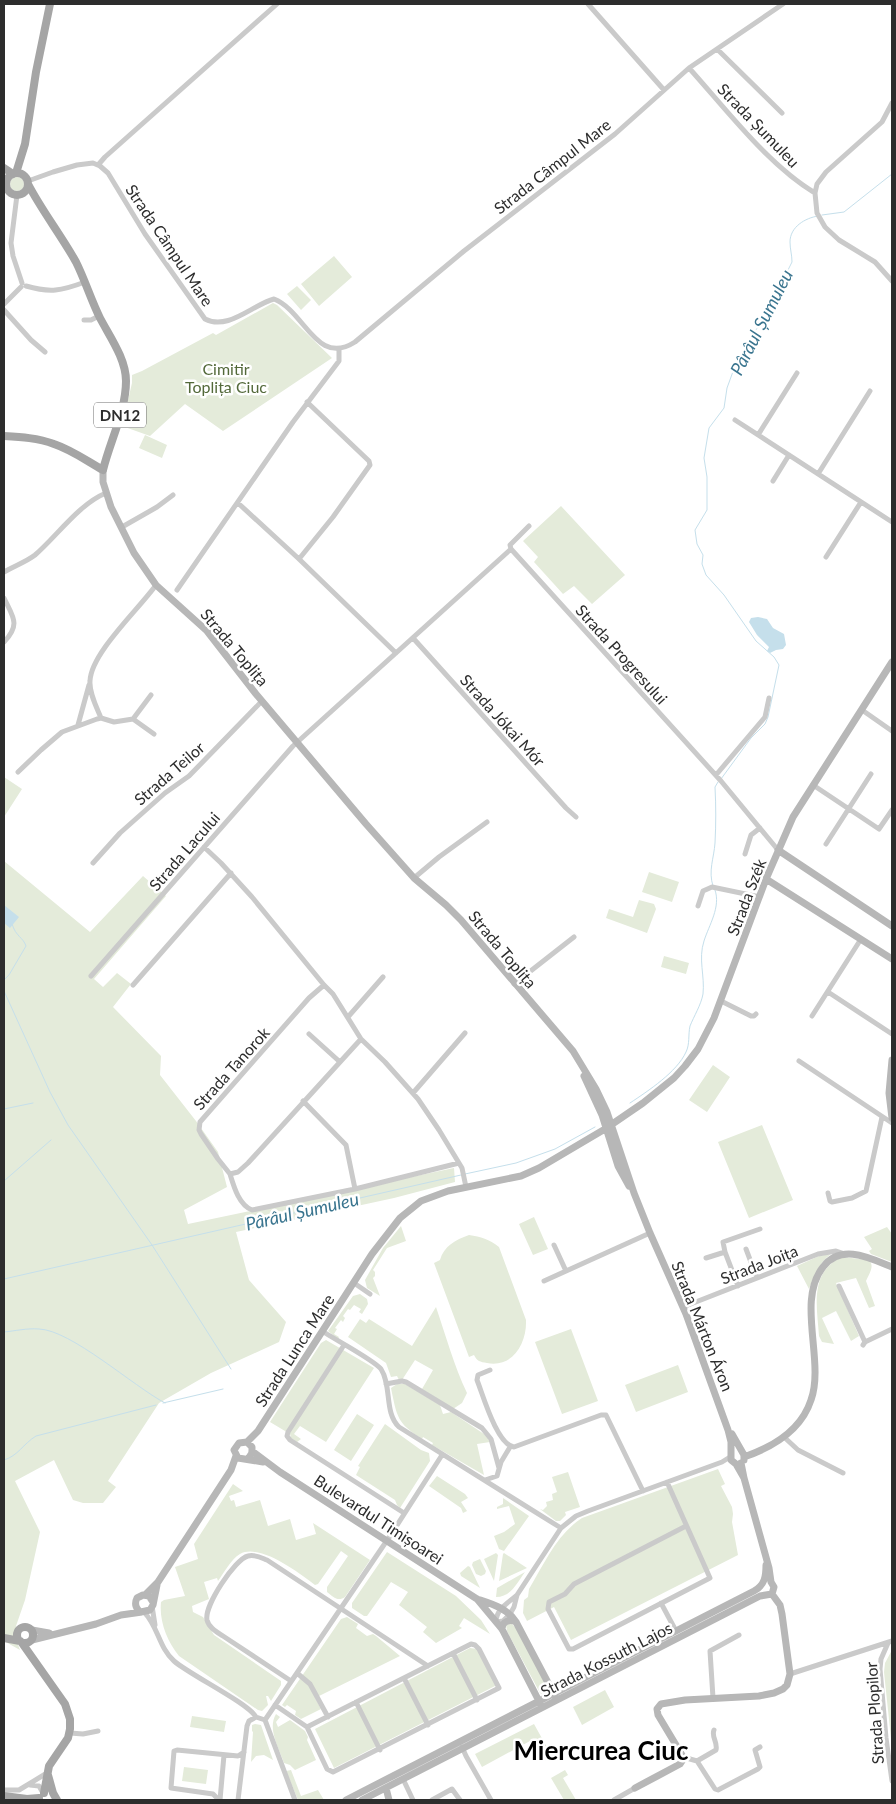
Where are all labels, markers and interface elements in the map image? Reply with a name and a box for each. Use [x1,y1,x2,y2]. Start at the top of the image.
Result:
street label: Strada Șumuleu [714,79,804,171]
street label: Strada Câmpul Mare [490,115,614,217]
street label: Strada Câmpul Mare [122,180,218,310]
water label: Pârâul Șumuleu [725,265,797,379]
park label: Cimitir Toplița Ciuc [185,359,267,396]
road number: DN12 [94,402,146,428]
street label: Strada Progresului [572,600,672,708]
street label: Strada Toplița [197,604,273,690]
street label: Strada Jókai Mór [457,670,549,770]
street label: Strada Teilor [130,737,208,809]
street label: Strada Lacului [145,808,223,894]
street label: Strada Szék [723,855,770,938]
street label: Strada Toplița [465,906,541,992]
street label: Strada Tanorok [189,1022,274,1113]
water label: Pârâul Șumuleu [243,1187,361,1235]
street label: Strada Joița [718,1241,800,1287]
street label: Strada Márton Áron [668,1258,738,1394]
street label: Strada Lunca Mare [250,1290,338,1410]
street label: Bulevardul Timișoarei [311,1470,447,1568]
street label: Strada Kossuth Lajos [537,1618,675,1700]
street label: Strada Plopilor [861,1661,887,1765]
district label: Miercurea Ciuc [513,1734,689,1766]

